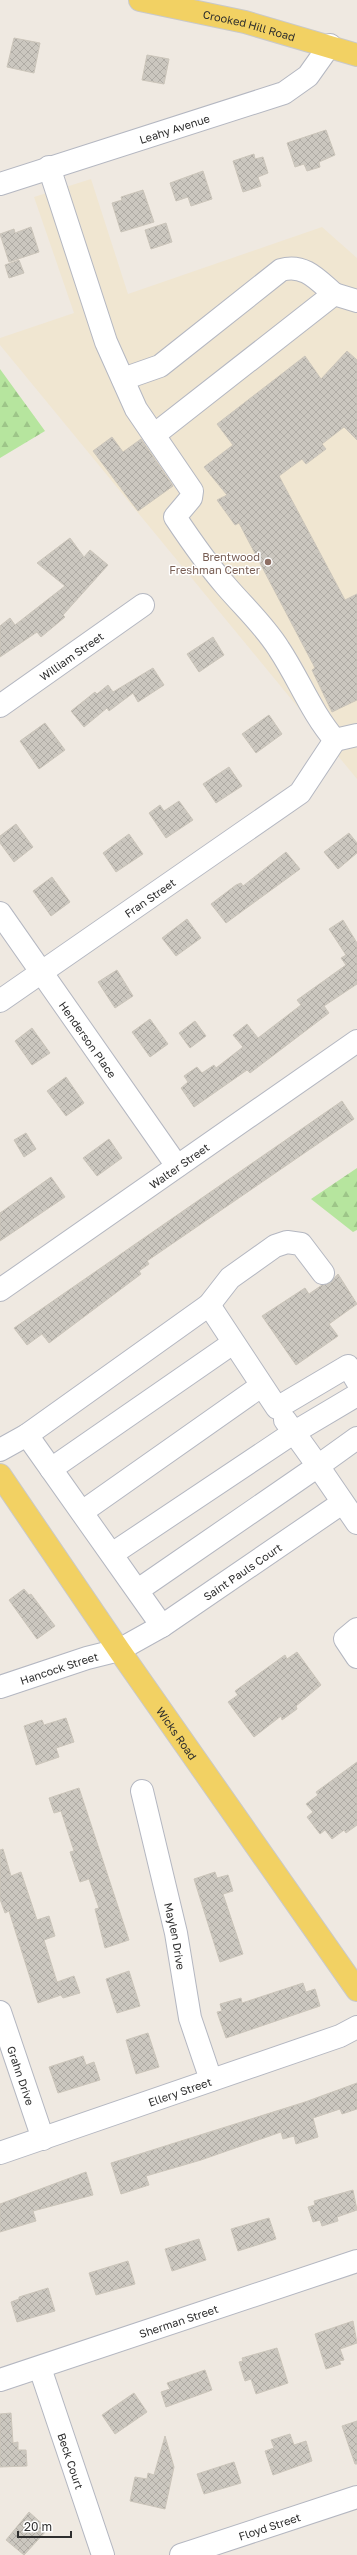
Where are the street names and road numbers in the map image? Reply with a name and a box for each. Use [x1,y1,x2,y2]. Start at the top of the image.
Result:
street label: Crooked Hill Road [202,7,297,43]
street label: Leahy Avenue [137,111,211,146]
street label: William Street [37,629,105,683]
street label: Fran Street [122,875,178,919]
street label: Henderson Place [57,998,119,1080]
street label: Walter Street [146,1140,211,1191]
street label: Saint Pauls Court [201,1540,284,1603]
street label: Hancock Street [18,1649,99,1686]
street label: Wicks Road [154,1704,200,1762]
street label: Maylen Drive [162,1901,188,1971]
street label: Grahn Drive [5,2044,38,2107]
street label: Ellery Street [146,2074,213,2108]
street label: Sherman Street [137,2301,220,2340]
street label: Beck Court [56,2431,87,2491]
street label: Floyd Street [237,2510,302,2542]

